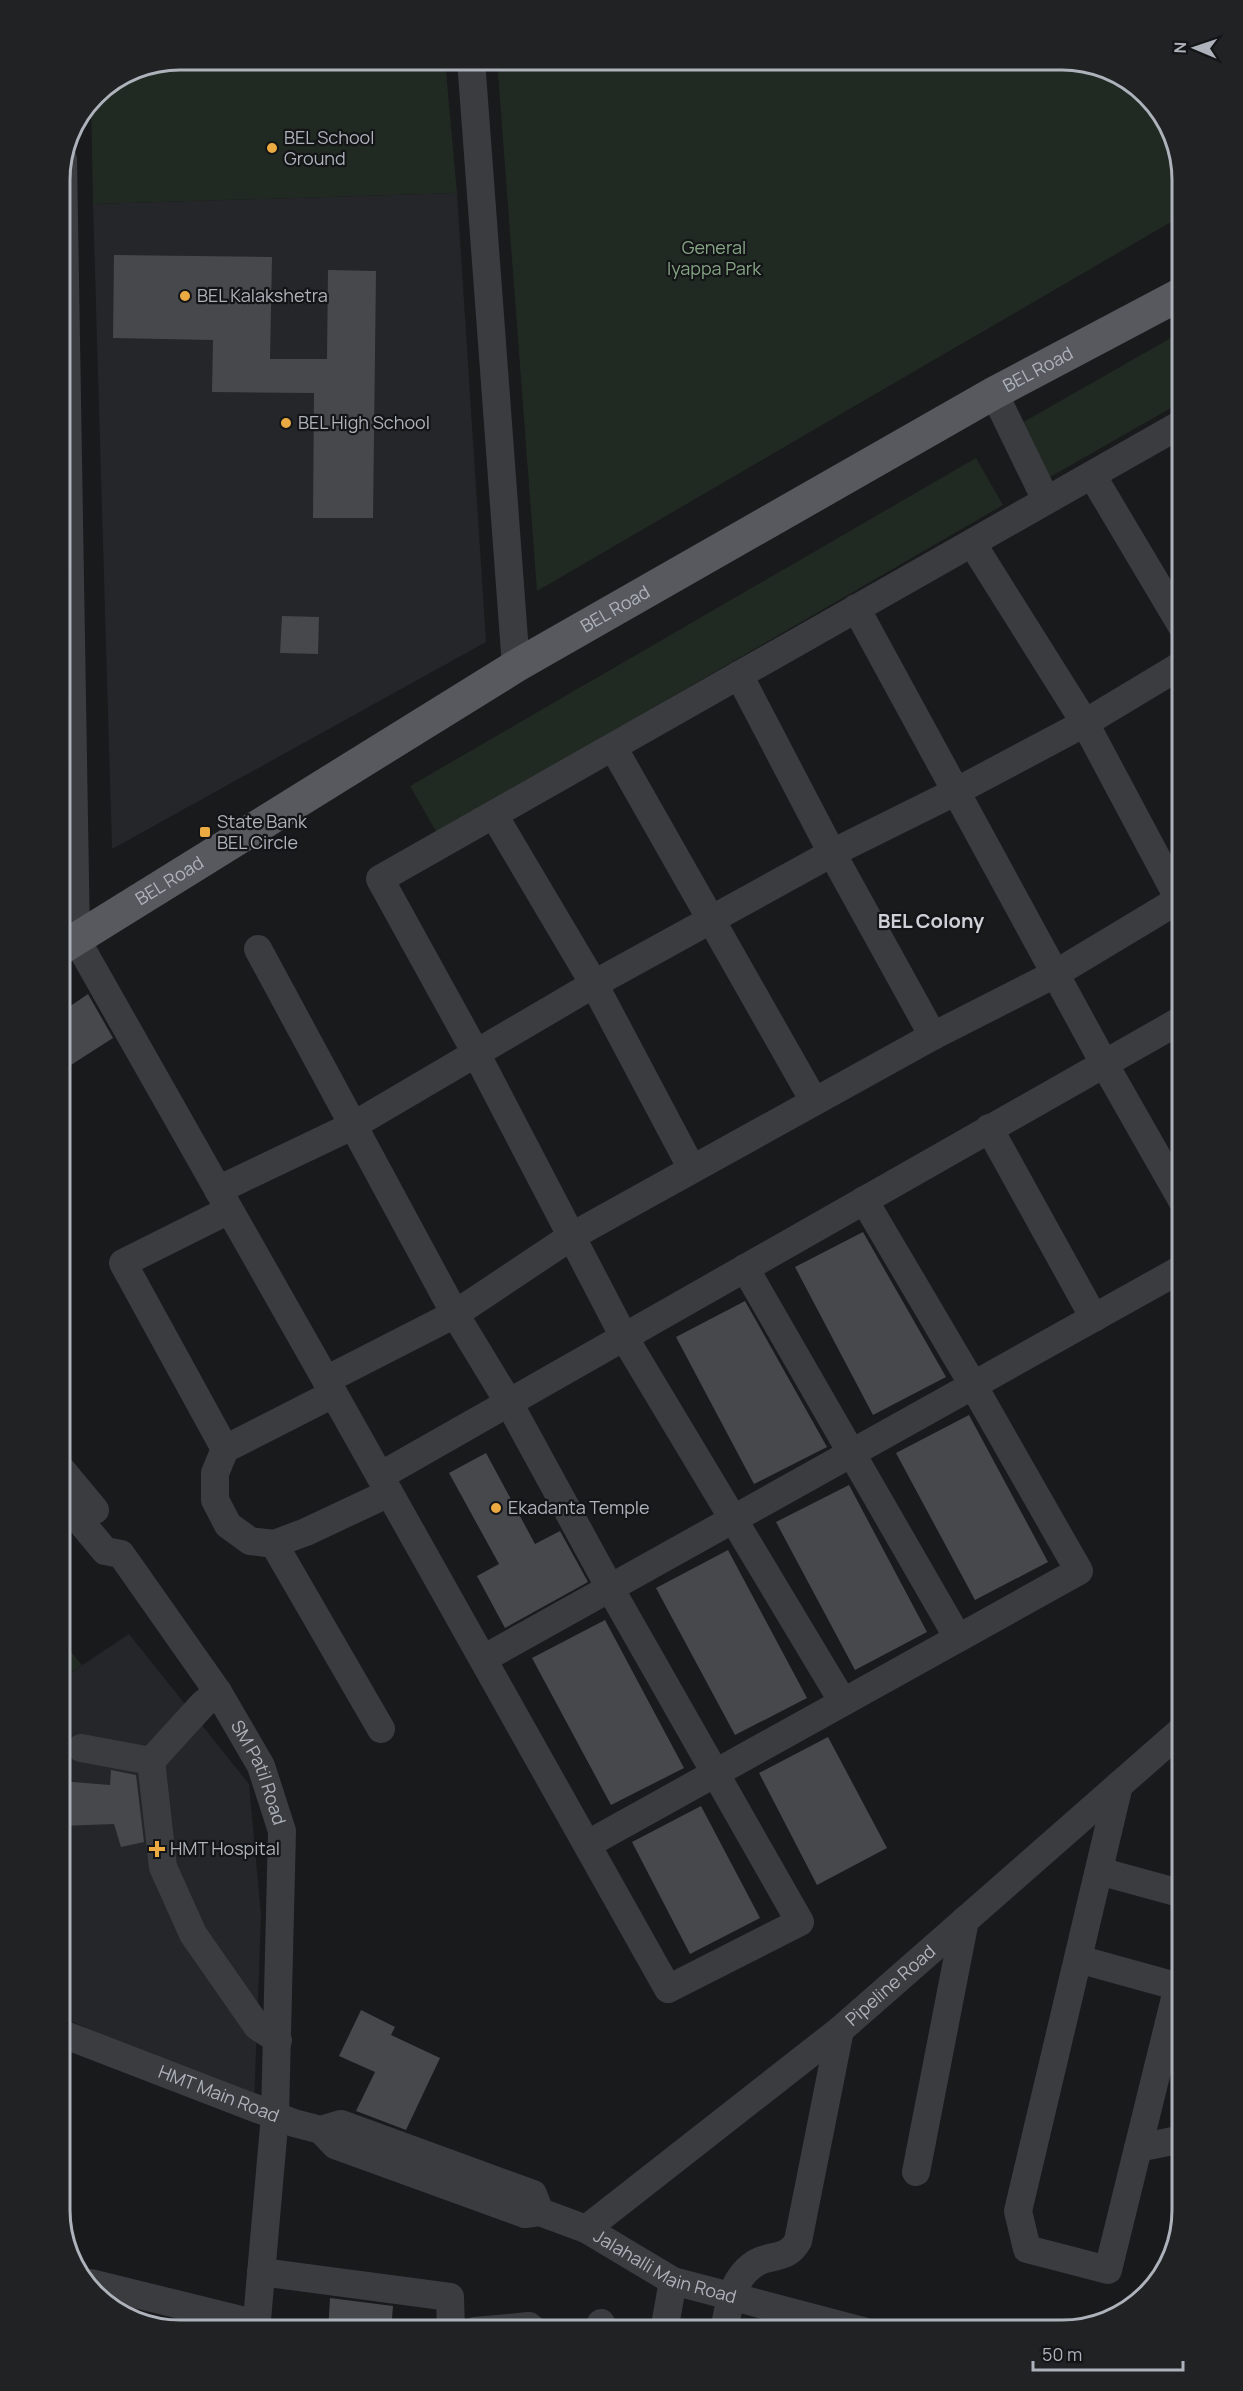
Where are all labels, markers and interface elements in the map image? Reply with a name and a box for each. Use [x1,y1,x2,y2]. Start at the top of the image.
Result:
north arrow [1165,18,1225,78]
text: N [1169,41,1191,54]
place label: BEL School Ground [284,125,374,170]
marker: BEL School Ground [265,141,279,155]
park label: General Iyappa Park [667,235,762,280]
place label: BEL Kalakshetra [197,283,328,307]
marker: BEL Kalakshetra [178,289,192,303]
street label: BEL Road [998,340,1077,397]
place label: BEL High School [298,410,430,434]
marker: BEL High School [279,416,293,430]
street label: BEL Road [576,579,654,638]
place label: State Bank BEL Circle [217,809,308,854]
marker: State Bank BEL Circle [198,825,212,839]
street label: BEL Road [131,850,208,910]
district label: BEL Colony [878,907,985,934]
place label: Ekadanta Temple [508,1495,650,1519]
marker: Ekadanta Temple [489,1501,503,1515]
street label: SM Patil Road [226,1715,292,1828]
place label: HMT Hospital [170,1836,280,1860]
marker: HMT Hospital [148,1840,166,1858]
street label: Pipeline Road [840,1939,940,2031]
street label: HMT Main Road [155,2059,283,2127]
street label: Jalahalli Main Road [590,2223,739,2308]
scale bar [1033,2334,1183,2372]
text: 50 m [1042,2342,1082,2366]

